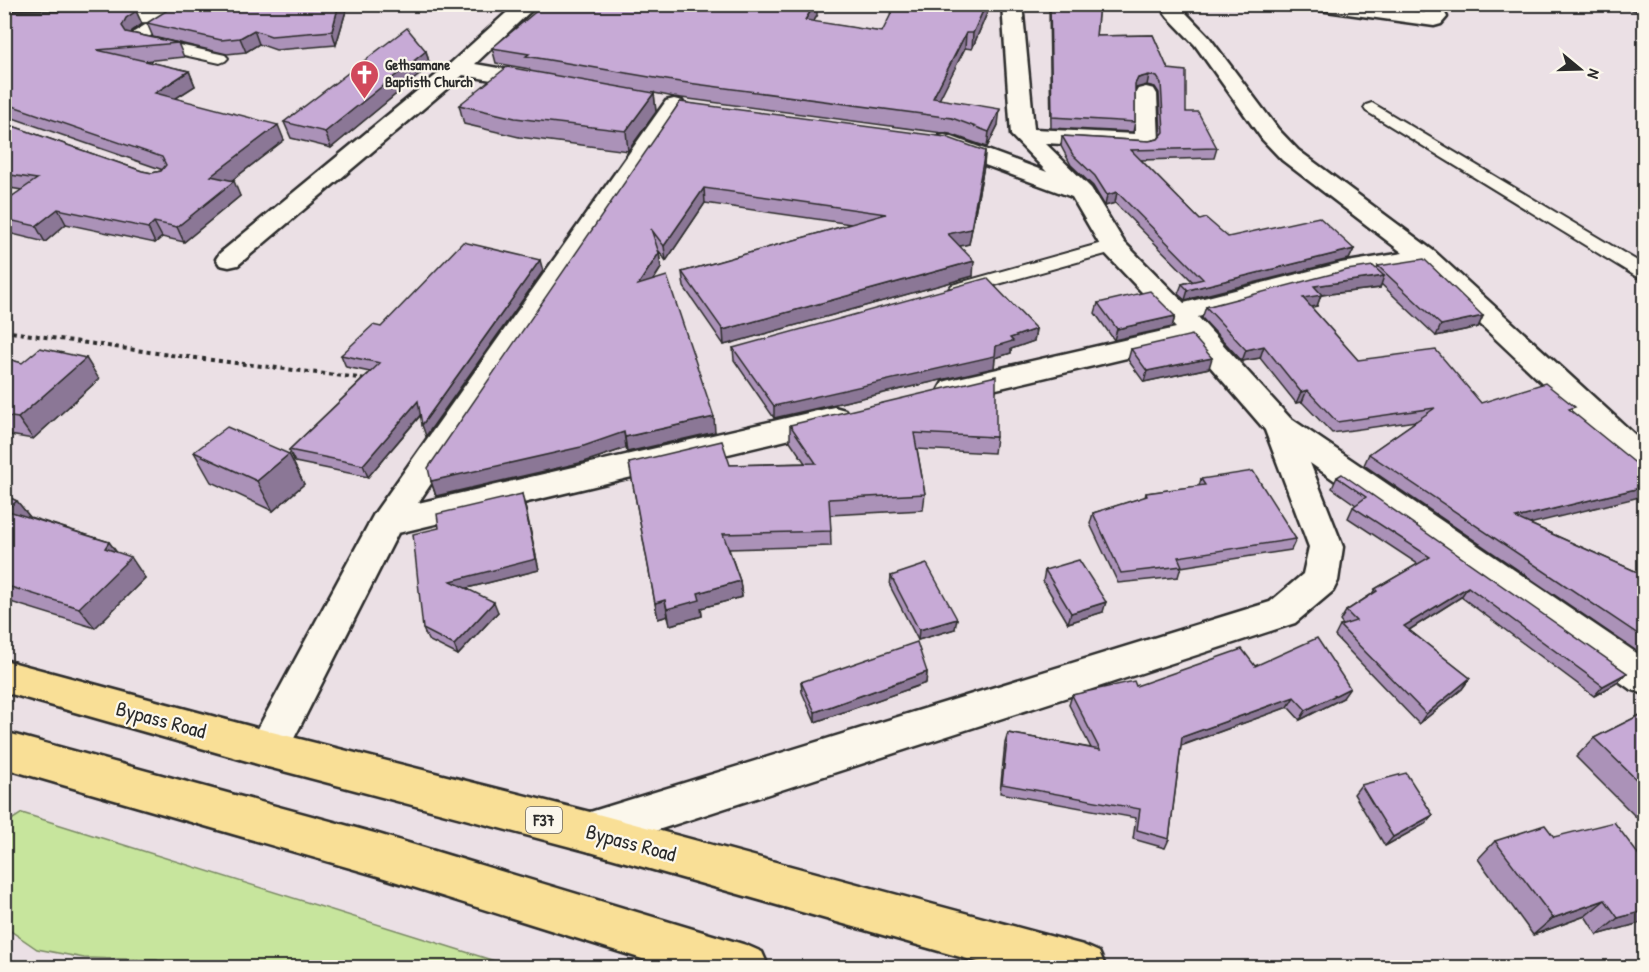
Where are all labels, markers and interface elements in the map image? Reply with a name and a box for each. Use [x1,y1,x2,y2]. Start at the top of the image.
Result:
north arrow [1550,39,1610,99]
place label: Gethsamane Baptisth Church [385,54,473,93]
church icon: Gethsamane Baptisth Church [348,58,380,100]
text: N [1582,66,1606,82]
street label: Bypass Road [113,694,209,745]
road number: F37 [526,807,562,833]
street label: Bypass Road [583,817,679,868]

